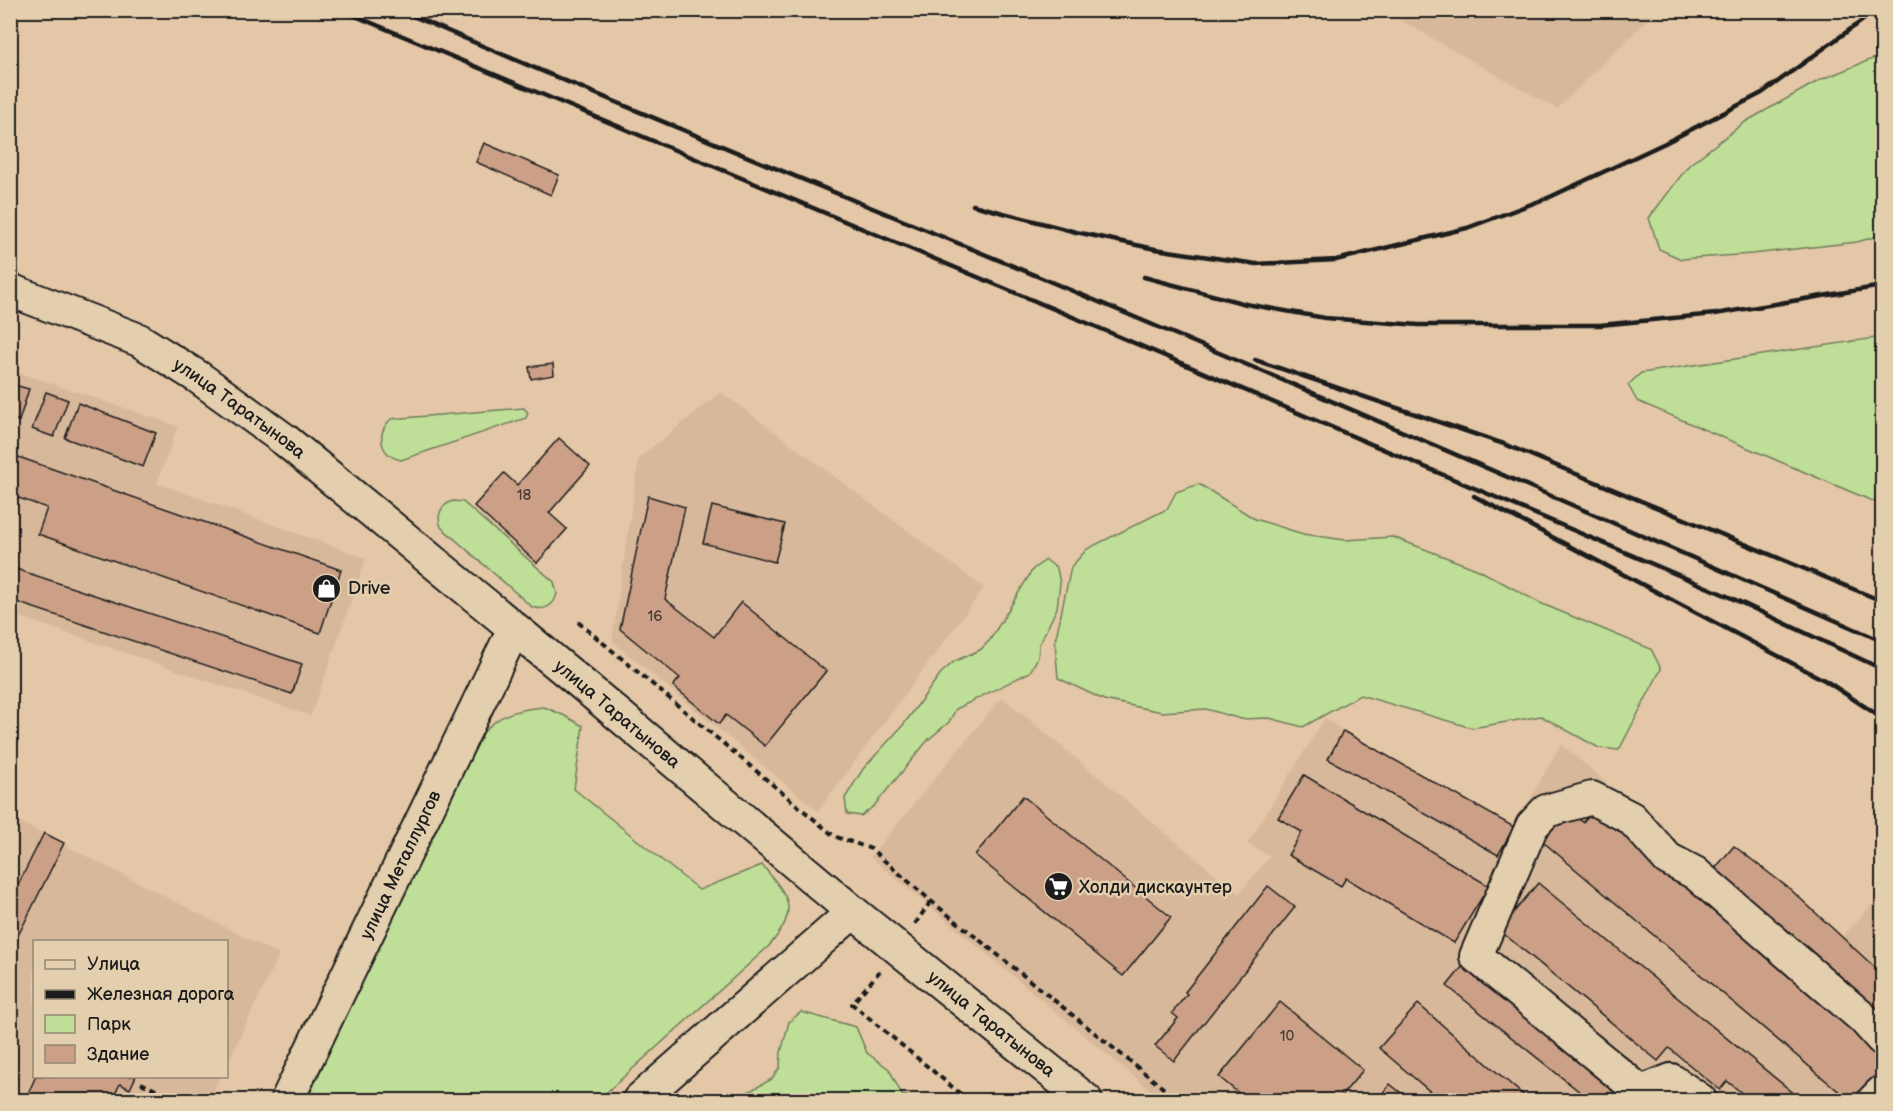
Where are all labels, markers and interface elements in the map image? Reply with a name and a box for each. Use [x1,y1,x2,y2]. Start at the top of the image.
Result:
street label: улица Таратынова [170,354,310,463]
house number: 18 [517,486,532,505]
shop icon: Drive [311,572,343,604]
place label: Drive [348,578,391,599]
house number: 16 [648,607,662,626]
street label: улица Таратынова [550,655,685,773]
street label: улица Металлургов [356,786,445,943]
supermarket icon: Холди дискаунтер [1042,871,1074,903]
place label: Холди дискаунтер [1079,877,1232,898]
legend [33,940,228,1078]
text: Улица [87,954,141,975]
street label: улица Таратынова [924,966,1060,1082]
text: Железная дорога [87,984,235,1005]
text: Парк [87,1014,131,1035]
house number: 10 [1280,1027,1294,1046]
text: Здание [87,1044,149,1065]

